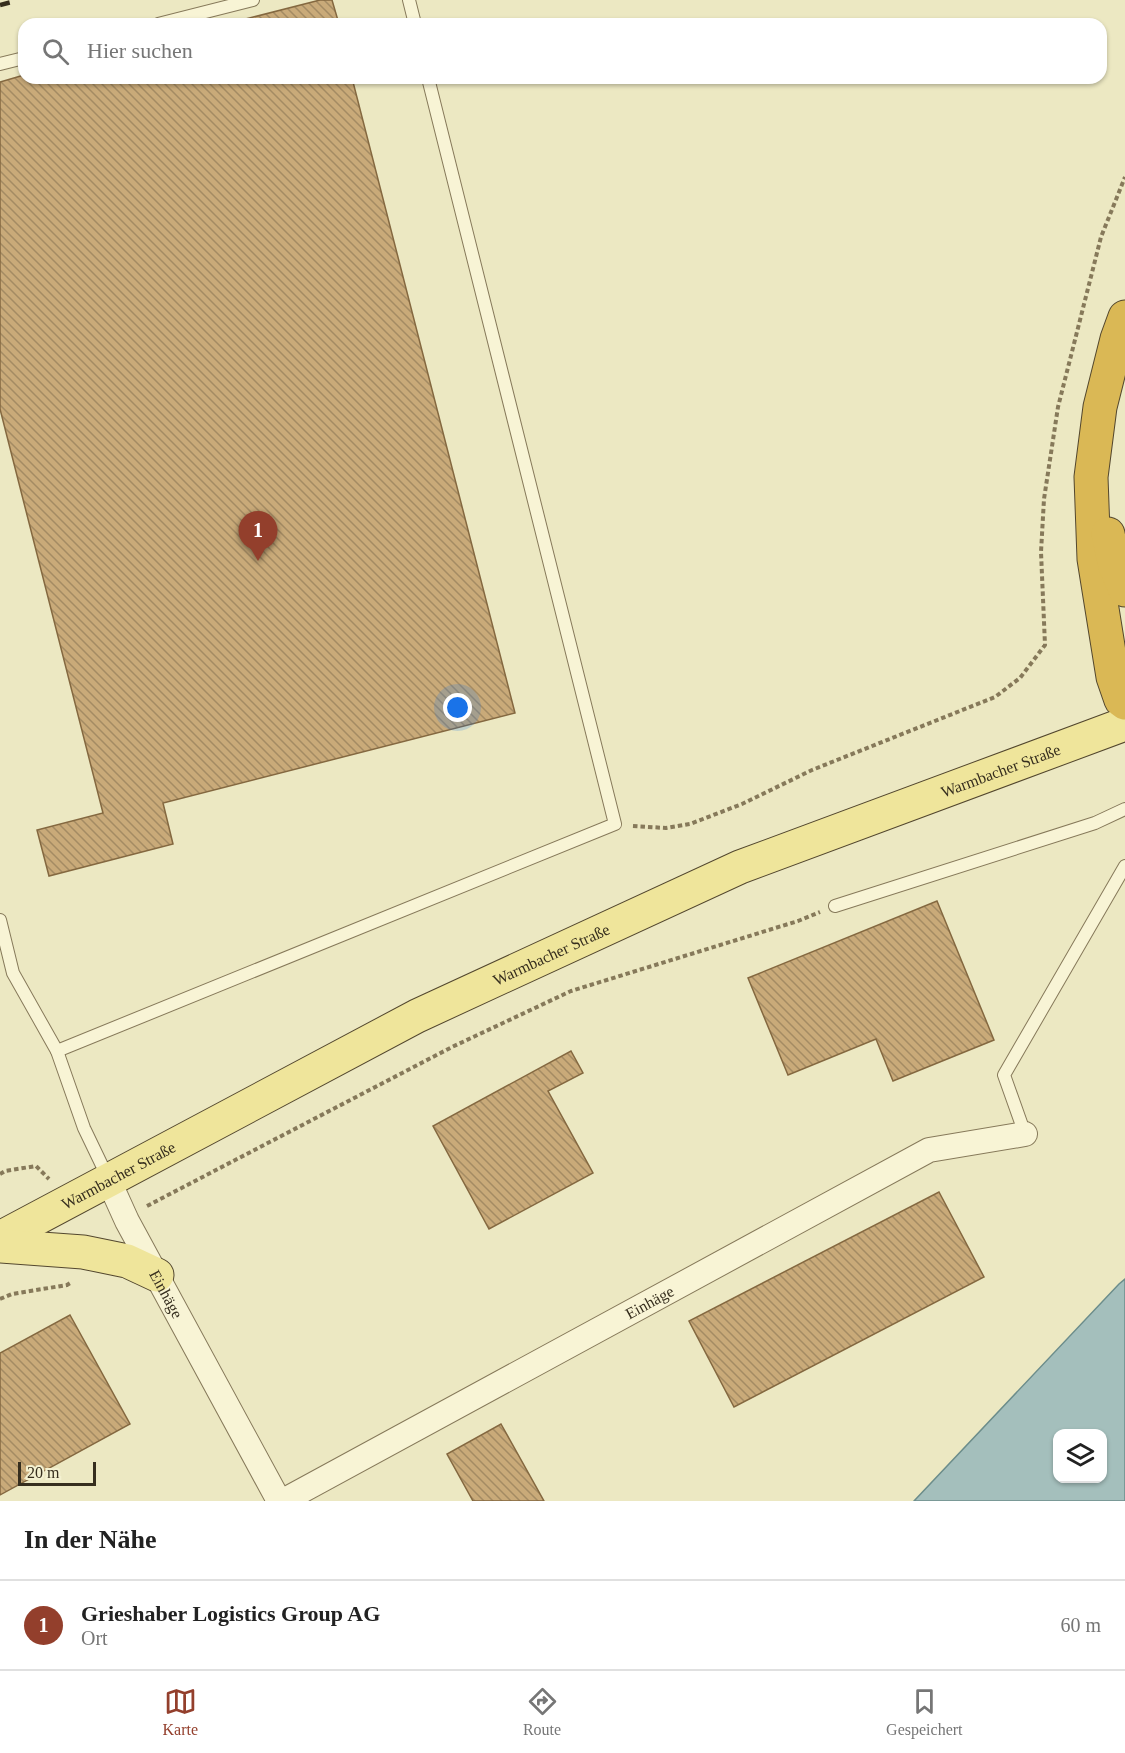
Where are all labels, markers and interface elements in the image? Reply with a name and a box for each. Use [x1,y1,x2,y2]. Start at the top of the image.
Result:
search box [18,18,1107,84]
icon: search [39,35,72,68]
text: Hier suchen [87,38,193,63]
pin: 1 [238,512,278,561]
your location [443,693,472,722]
street label: Warmbacher Straße [939,741,1063,801]
street label: Warmbacher Straße [490,920,612,989]
street label: Warmbacher Straße [59,1138,178,1213]
street label: Einhäge [146,1267,186,1321]
street label: Einhäge [623,1282,677,1322]
map controls [1053,1429,1107,1483]
button: layers [1053,1429,1107,1483]
scale bar [18,1459,96,1486]
text: 20 m [27,1464,59,1481]
text: In der Nähe [24,1525,156,1554]
text: Grieshaber Logistics Group AG [81,1601,380,1626]
text: 1 [39,1614,49,1636]
text: 60 m [1060,1614,1101,1636]
text: Ort [81,1627,108,1649]
tab: Karte [162,1685,198,1739]
tab: Route [523,1685,561,1739]
tab: Gespeichert [886,1685,963,1739]

